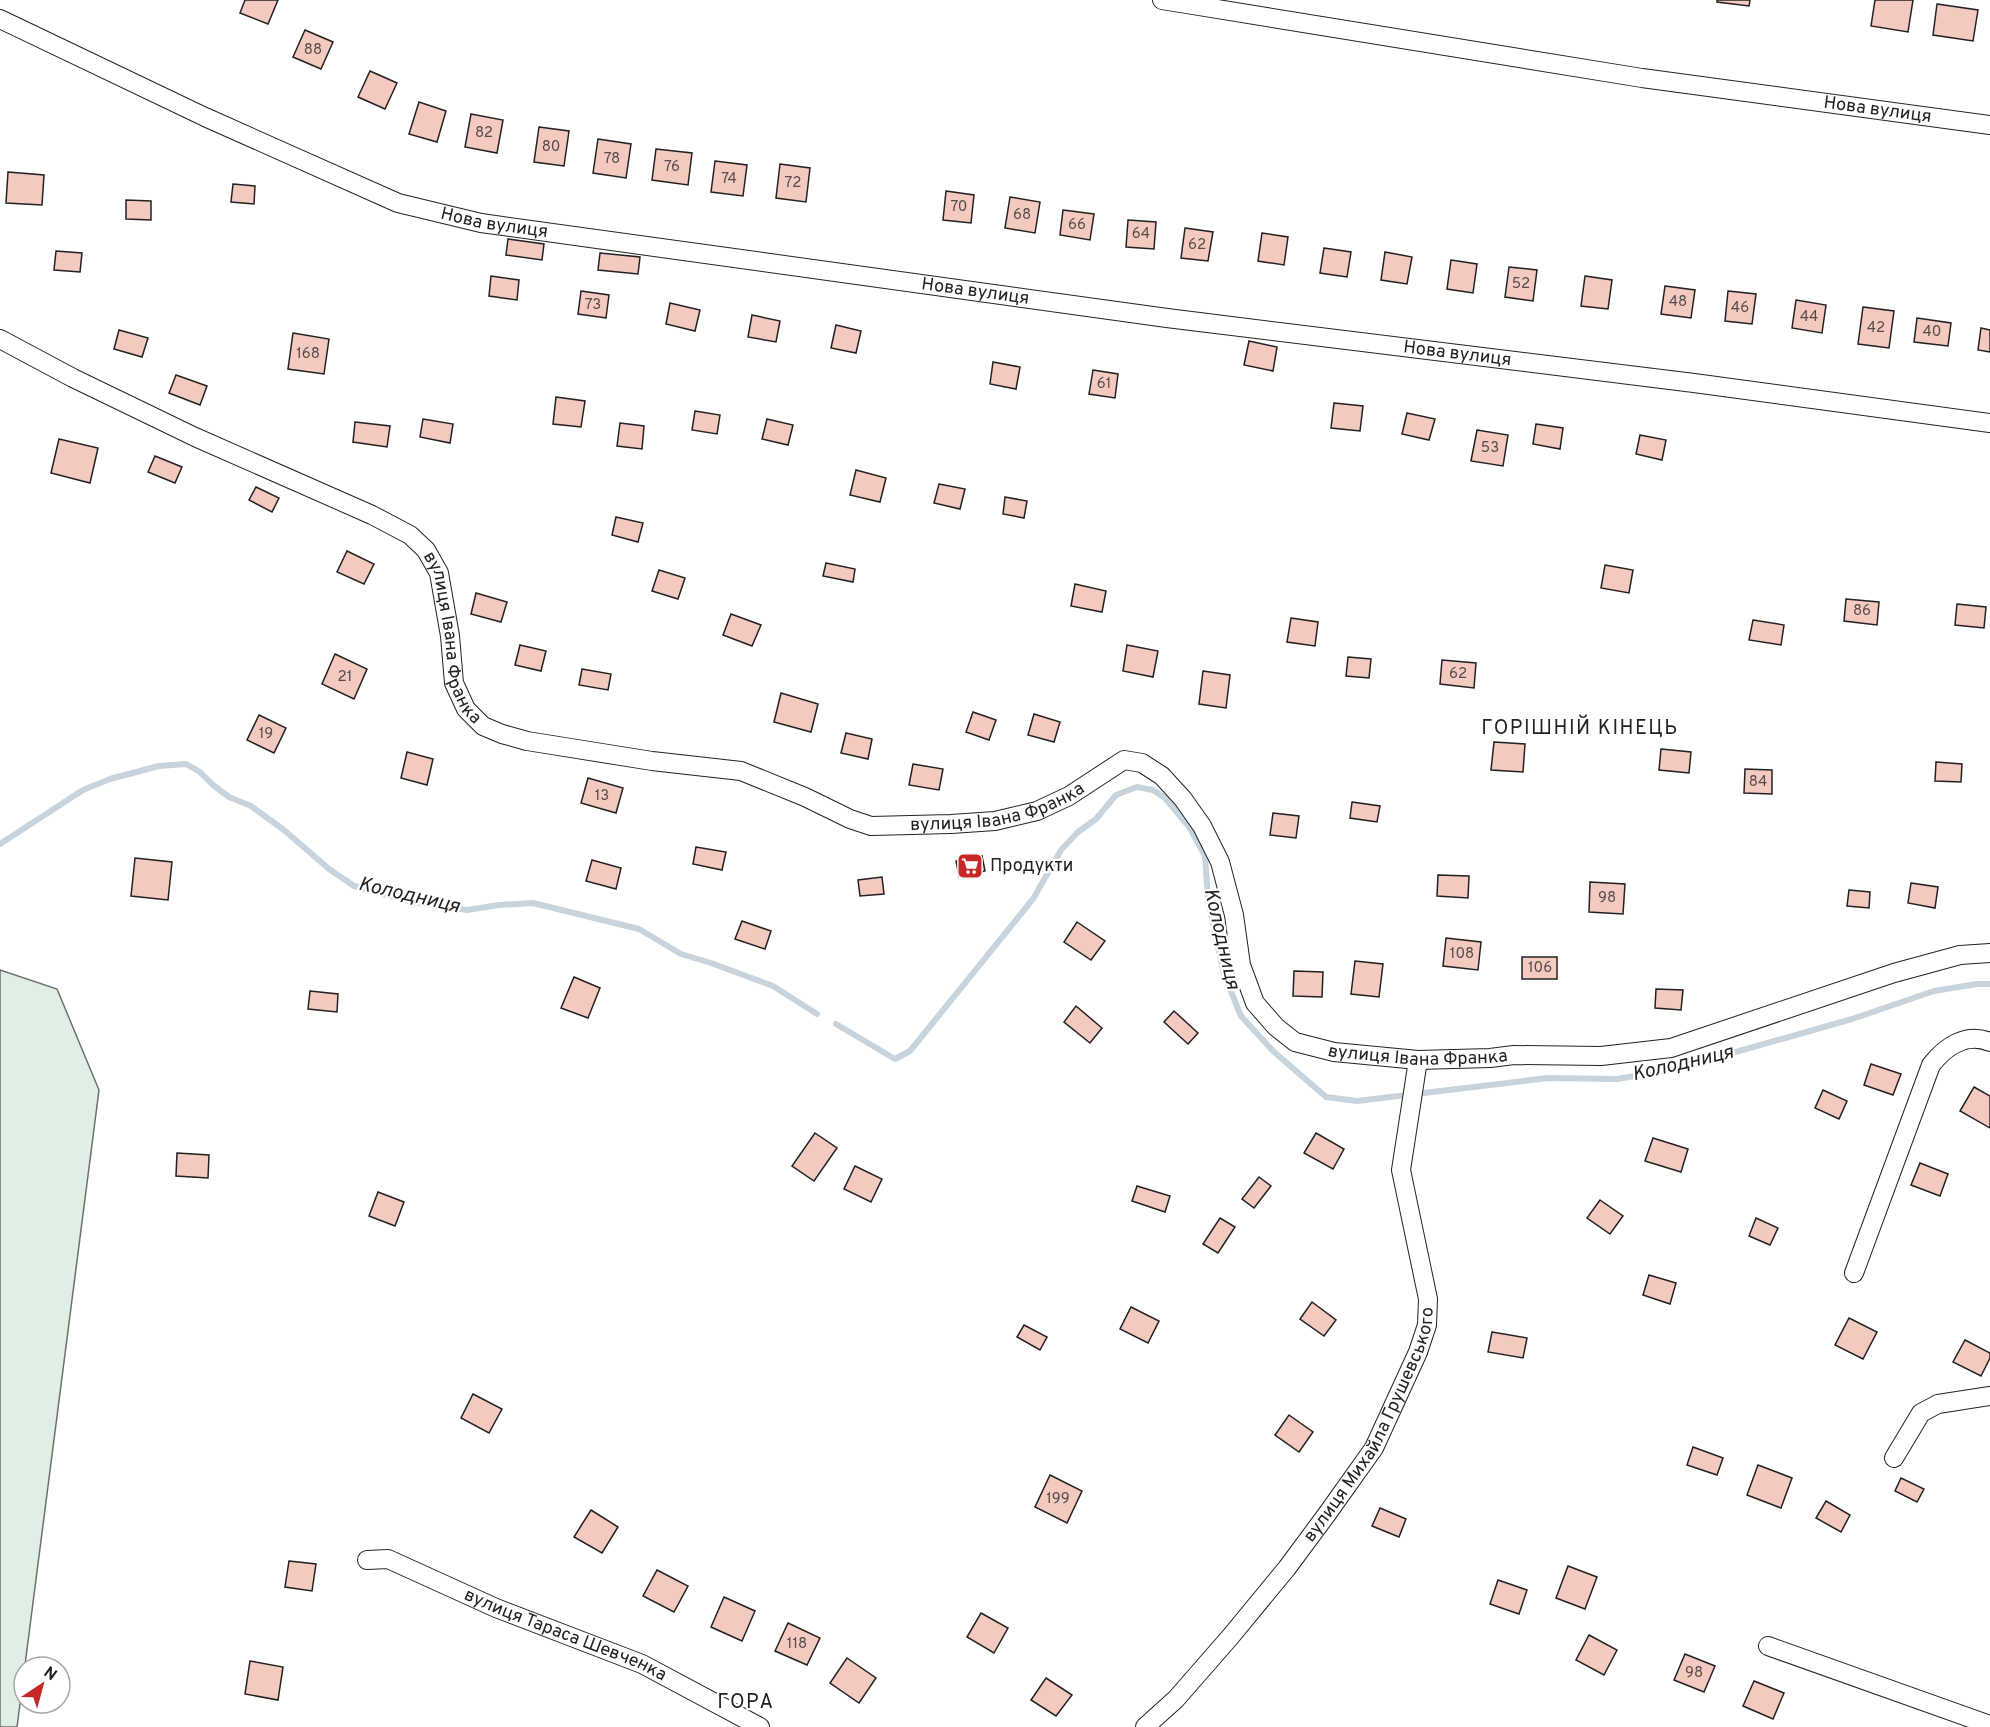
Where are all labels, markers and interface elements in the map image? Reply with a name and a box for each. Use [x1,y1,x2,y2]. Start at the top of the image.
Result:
house number: 88 [304,41,322,60]
street label: Нова вулиця [1822,91,1933,128]
house number: 82 [475,124,493,143]
house number: 80 [542,138,560,157]
house number: 78 [604,150,620,169]
house number: 76 [664,158,680,177]
house number: 74 [721,170,737,189]
house number: 72 [785,174,801,193]
house number: 70 [950,198,968,217]
street label: Нова вулиця [438,202,549,244]
house number: 68 [1013,206,1031,225]
house number: 66 [1068,216,1086,235]
house number: 64 [1132,225,1150,244]
house number: 62 [1188,236,1206,255]
street label: Нова вулиця [920,273,1031,310]
house number: 52 [1512,275,1530,294]
house number: 48 [1669,293,1687,312]
house number: 73 [585,296,601,315]
house number: 46 [1731,299,1749,318]
house number: 44 [1800,308,1818,327]
house number: 42 [1867,319,1885,338]
house number: 40 [1923,323,1941,342]
street label: Нова вулиця [1402,336,1513,372]
house number: 168 [296,345,320,364]
house number: 61 [1097,375,1111,394]
house number: 53 [1481,439,1499,458]
street label: вулиця Івана Франка [418,547,486,729]
house number: 86 [1853,602,1871,621]
house number: 62 [1449,665,1467,684]
house number: 21 [338,668,352,687]
district label: ГОРІШНІЙ КІНЕЦЬ [1481,714,1679,742]
house number: 19 [259,725,273,744]
house number: 84 [1749,773,1767,792]
street label: вулиця Івана Франка [910,777,1089,837]
house number: 13 [595,787,609,806]
supermarket icon: Продукти [955,851,985,881]
place label: Продукти [990,855,1073,878]
water label: Колодниця [356,872,463,920]
water label: Колодниця [1197,886,1245,993]
house number: 98 [1598,889,1616,908]
house number: 108 [1450,945,1474,964]
house number: 106 [1528,959,1552,978]
street label: вулиця Івана Франка [1325,1039,1509,1072]
water label: Колодниця [1630,1040,1737,1088]
street label: вулиця Михайла Грушевського [1298,1307,1439,1547]
house number: 199 [1046,1490,1070,1509]
street label: вулиця Тараса Шевченка [460,1583,671,1687]
house number: 118 [787,1635,807,1654]
north arrow [12,1655,72,1715]
text: N [39,1663,60,1686]
house number: 98 [1685,1664,1703,1683]
district label: ГОРА [717,1690,775,1716]

